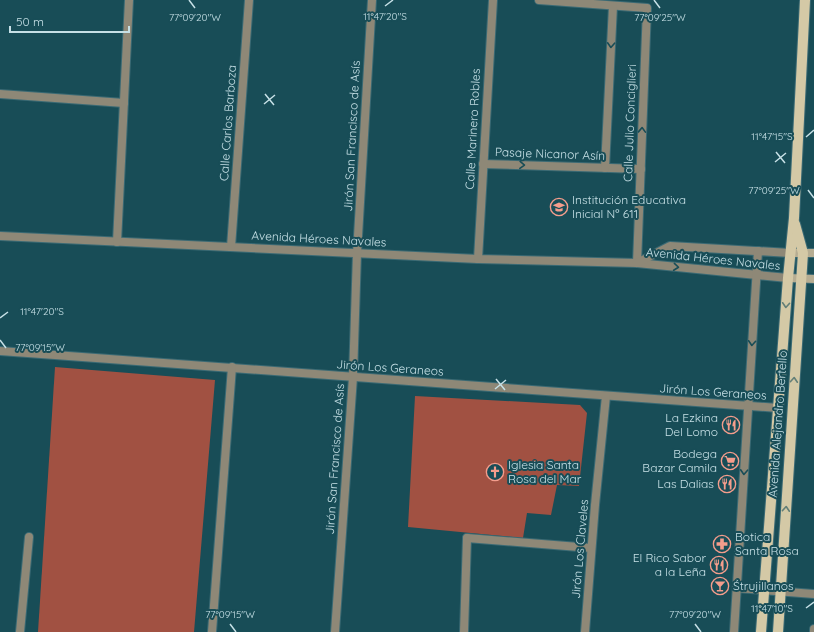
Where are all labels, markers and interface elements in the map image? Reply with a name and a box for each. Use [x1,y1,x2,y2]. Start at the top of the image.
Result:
scale bar [10,8,129,34]
text: 11°47'20"S [363,10,407,23]
text: 77°09'20"W [169,11,221,24]
text: 77°09'25"W [634,11,686,24]
text: 50 m [16,14,44,29]
one-way arrow [607,42,616,48]
street label: Jirón San Francisco de Asís [340,60,363,212]
street label: Calle Carlos Barboza [216,64,239,181]
street label: Calle Julio Conciglieri [620,64,639,182]
street label: Calle Marinero Robles [462,68,483,190]
one-way arrow [638,127,646,133]
text: 11°47'15"S [751,130,793,143]
street label: Pasaje Nicanor Asín [495,144,605,163]
one-way arrow [519,161,525,169]
text: 77°09'25"W [748,184,800,197]
place label: Institución Educativa Inicial Nº 611 [572,192,686,221]
school or university icon: Institución Educativa Inicial Nº 611 [549,197,569,217]
street label: Avenida Héroes Navales [251,227,387,250]
street label: Avenida Héroes Navales [645,244,781,273]
one-way arrow [672,262,679,271]
one-way arrow [781,302,790,308]
text: 11°47'20"S [20,305,64,318]
one-way arrow [748,340,756,346]
text: 77°09'15"W [15,341,65,354]
street label: Avenida Alejandro Bertello [765,350,790,498]
street label: Jirón Los Geraneos [336,356,445,379]
one-way arrow [790,376,799,383]
street label: Jirón Los Geraneos [659,380,768,403]
street label: Jirón San Francisco de Asís [322,383,347,535]
place label: La Ezkina Del Lomo [665,410,718,439]
restaurant icon: La Ezkina Del Lomo [721,415,741,435]
place label: Bodega Bazar Camila [642,446,717,475]
supermarket icon: Bodega Bazar Camila [720,451,740,471]
place label: Iglesia Santa Rosa del Mar [508,457,582,486]
church icon: Iglesia Santa Rosa del Mar [485,462,505,482]
one-way arrow [739,469,748,475]
restaurant icon: Las Dalias [717,474,737,494]
place label: Las Dalias [657,476,714,491]
street label: Jirón Los Claveles [568,498,591,599]
one-way arrow [782,506,790,512]
place label: Botica Santa Rosa [735,529,799,558]
pharmacy icon: Botica Santa Rosa [712,534,732,554]
place label: El Rico Sabor a la Leña [633,550,706,579]
restaurant icon: El Rico Sabor a la Leña [709,555,729,575]
bar icon: Śtrujillanos [710,576,730,596]
place label: Śtrujillanos [733,578,794,593]
text: 11°47'10"S [751,602,793,615]
text: 77°09'15"W [205,608,255,621]
text: 77°09'20"W [669,608,721,621]

